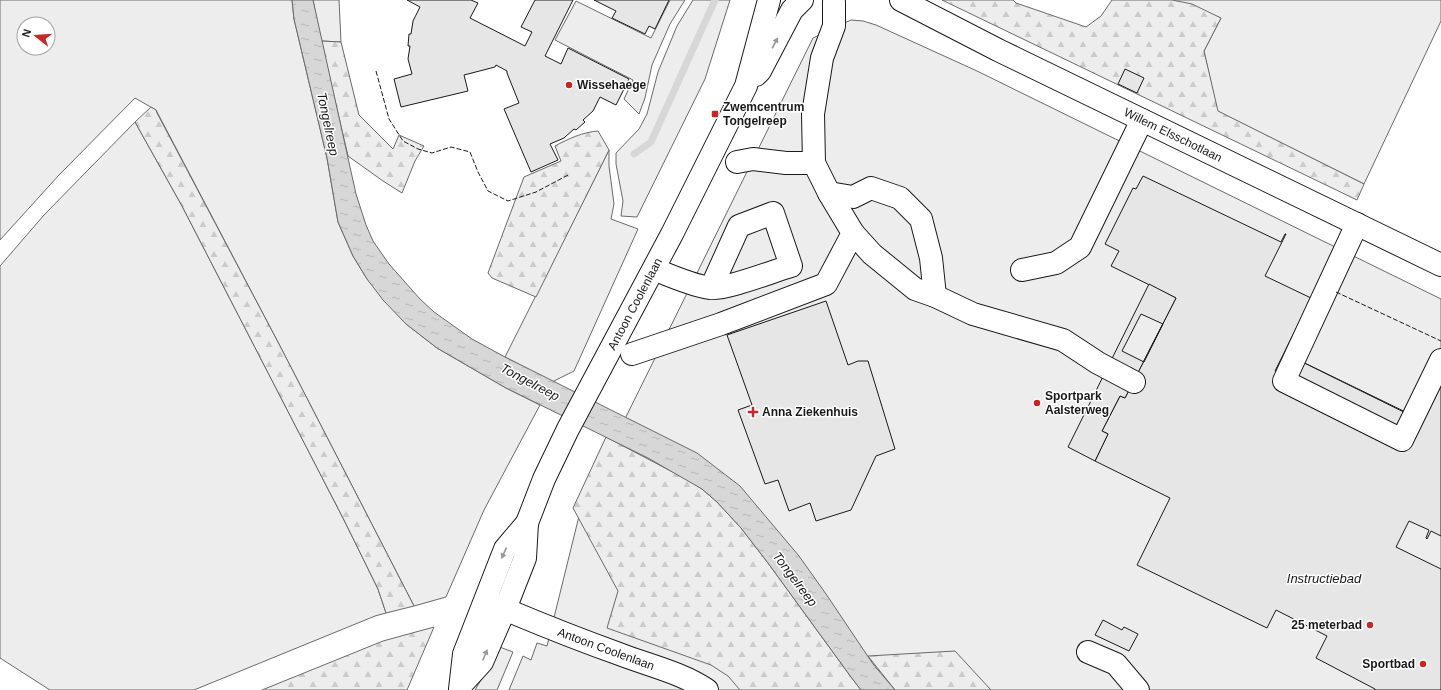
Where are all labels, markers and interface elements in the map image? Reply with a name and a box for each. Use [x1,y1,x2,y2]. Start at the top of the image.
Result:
north arrow [16,16,56,56]
text: N [20,27,33,39]
one-way arrow [772,37,778,48]
place label: Wissehaege [577,78,647,92]
marker: Wissehaege [564,80,574,90]
water label: Tongelreep [314,91,342,157]
place label: Zwemcentrum Tongelreep [723,100,804,128]
street label: Willem Elsschotlaan [1122,105,1224,165]
marker: Zwemcentrum Tongelreep [710,109,720,119]
street label: Antoon Coolenlaan [605,256,665,352]
water label: Tongelreep [498,360,562,404]
place label: Sportpark Aalsterweg [1045,389,1109,417]
marker: Sportpark Aalsterweg [1032,398,1042,408]
place label: Anna Ziekenhuis [762,405,858,419]
marker: Anna Ziekenhuis [747,406,759,418]
one-way arrow [501,548,507,559]
water label: Tongelreep [770,549,820,609]
water label: Instructiebad [1287,571,1362,586]
place label: 25 meterbad [1291,618,1362,632]
marker: 25 meterbad [1365,620,1375,630]
street label: Antoon Coolenlaan [556,625,656,673]
one-way arrow [483,648,489,660]
place label: Sportbad [1362,657,1415,671]
marker: Sportbad [1418,659,1428,669]

